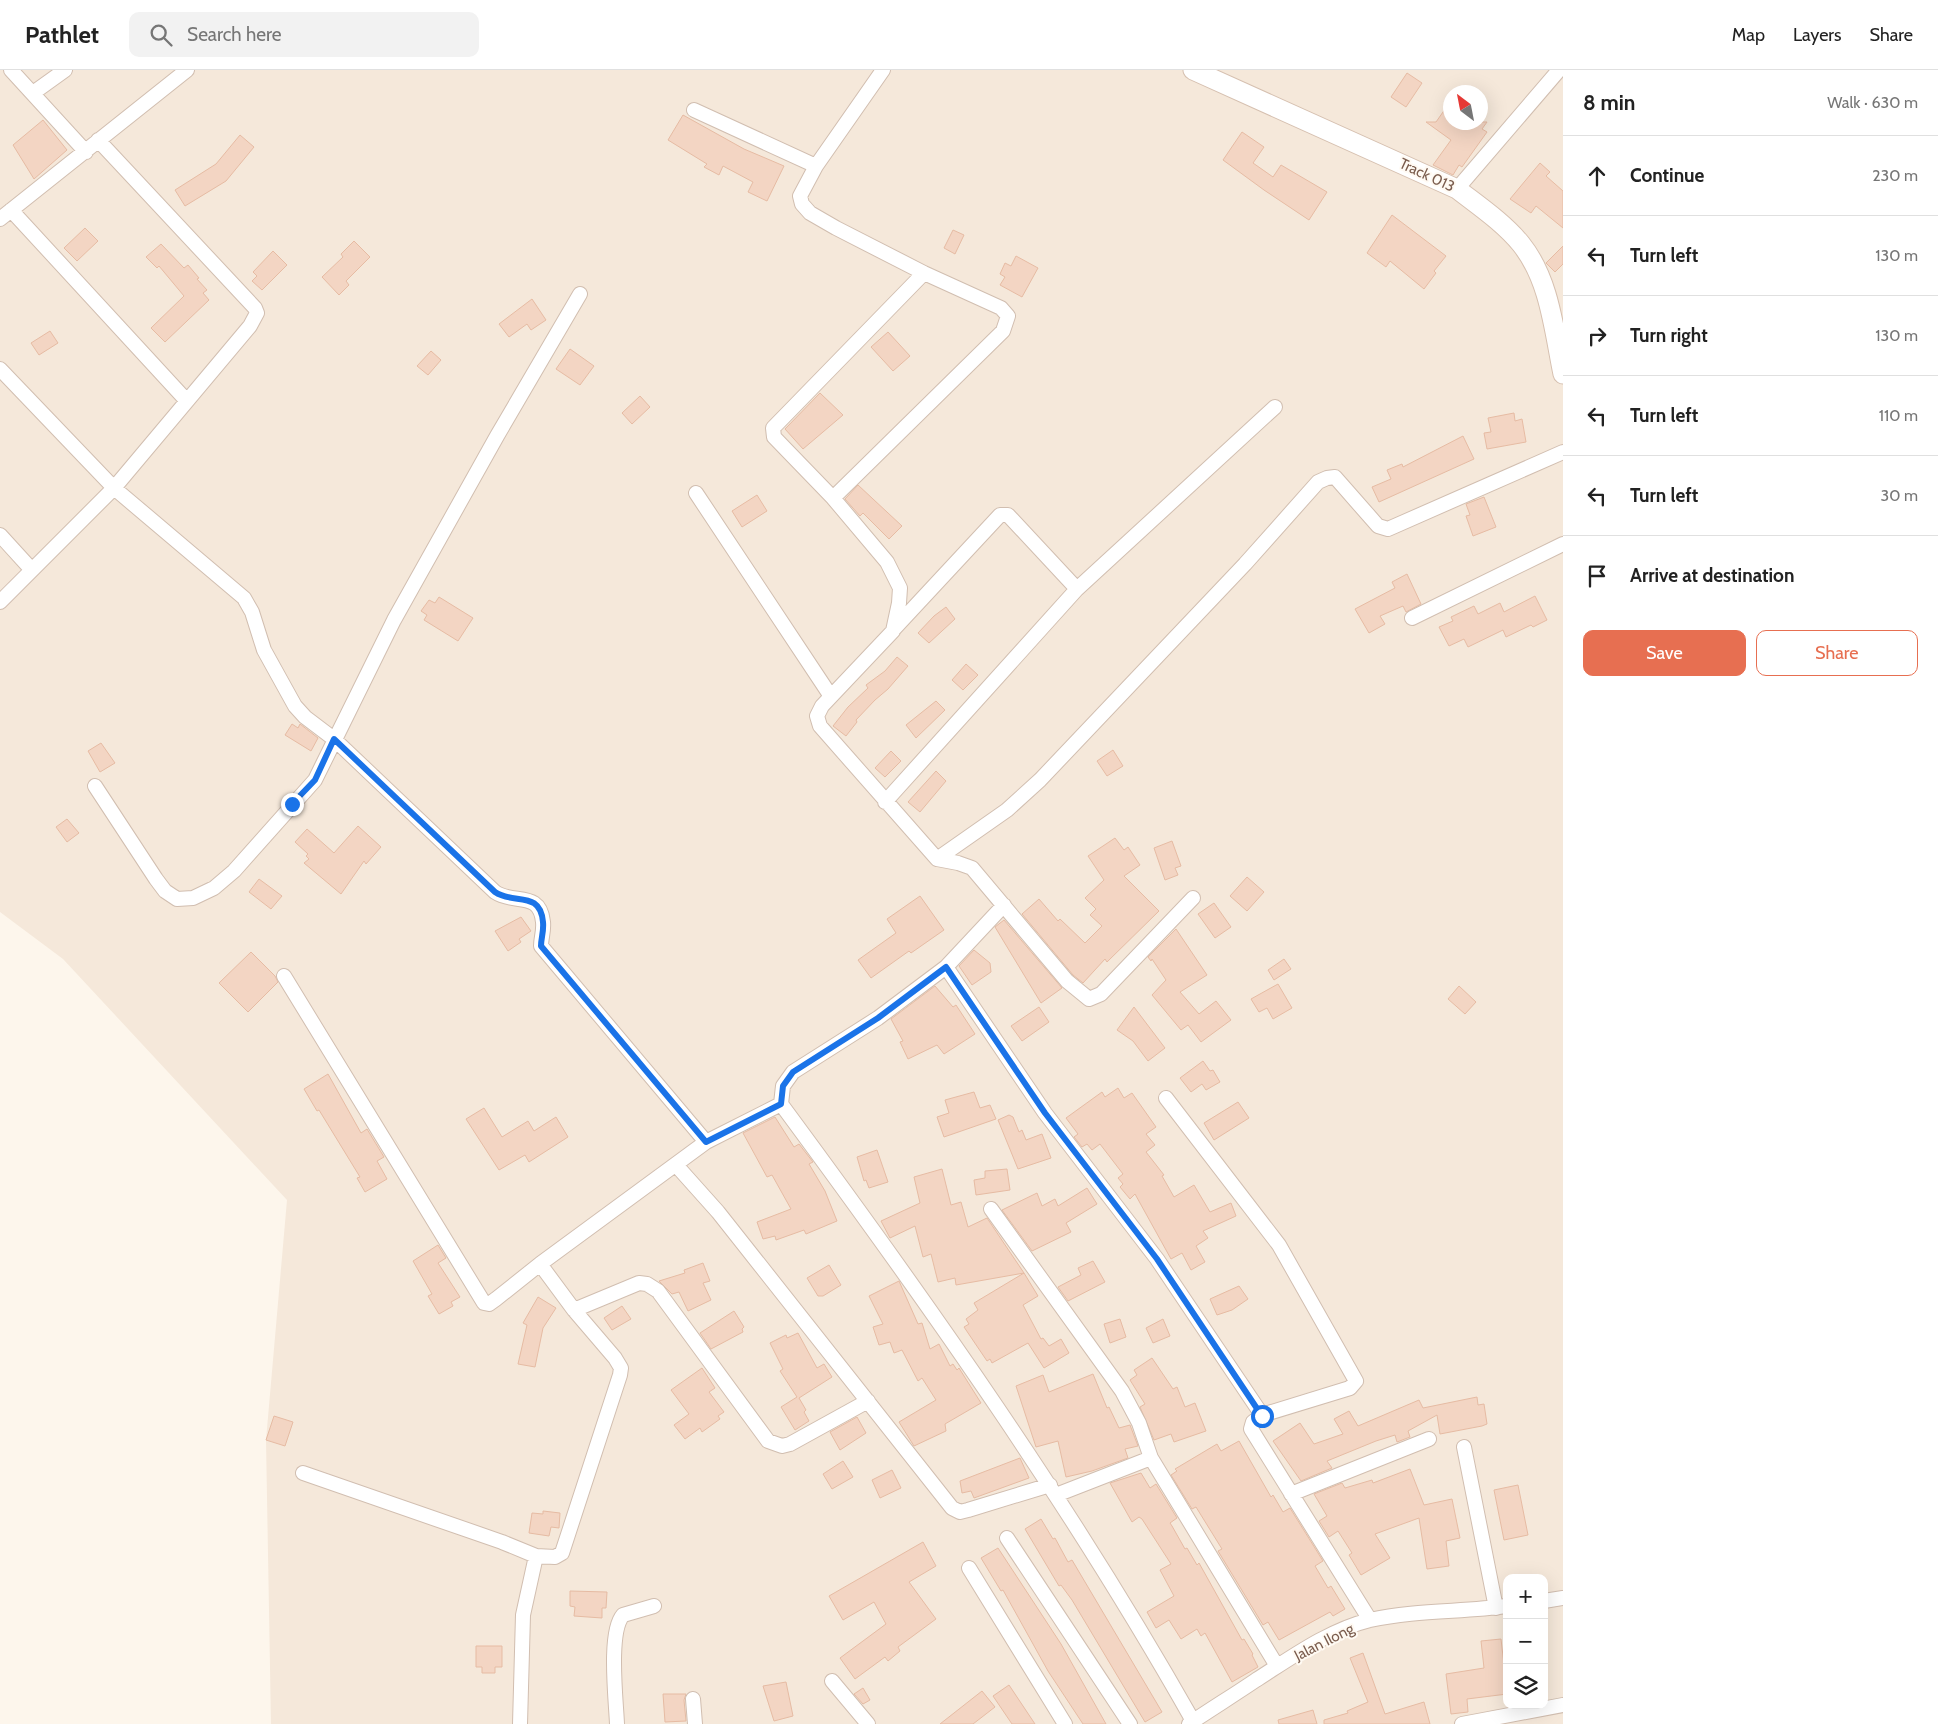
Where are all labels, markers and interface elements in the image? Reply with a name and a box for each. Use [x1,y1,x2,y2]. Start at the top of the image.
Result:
search box [129,12,479,57]
text: Pathlet [25,20,99,49]
icon: search [147,21,175,49]
text: Search here [187,23,281,46]
text: Map [1732,24,1765,46]
text: Layers [1793,24,1842,46]
text: Share [1870,24,1913,46]
north arrow [1443,85,1488,130]
text: 8 min [1583,90,1635,115]
text: Walk · 630 m [1827,93,1918,112]
street label: Track 013 [1397,154,1457,196]
icon: ahead [1583,162,1611,190]
text: Continue [1630,164,1704,187]
text: 230 m [1872,166,1918,185]
icon: left [1583,242,1611,270]
text: Turn left [1630,244,1698,267]
text: 130 m [1875,246,1918,265]
icon: right [1583,322,1611,350]
text: Turn right [1630,324,1708,347]
text: 130 m [1875,326,1918,345]
icon: left [1583,402,1611,430]
text: Turn left [1630,404,1698,427]
text: 110 m [1879,406,1918,425]
icon: left [1583,482,1611,510]
text: Turn left [1630,484,1698,507]
text: 30 m [1881,486,1918,505]
icon: arrive [1583,562,1611,590]
text: Arrive at destination [1630,564,1794,587]
button: Save [1583,630,1746,676]
button: Share [1756,630,1918,676]
route end [281,793,304,816]
route start [1251,1405,1274,1428]
map controls [1503,1574,1548,1709]
button: + [1503,1574,1548,1619]
street label: Jalan Ilong [1290,1619,1357,1665]
button: − [1503,1619,1548,1664]
button: layers [1503,1664,1548,1709]

